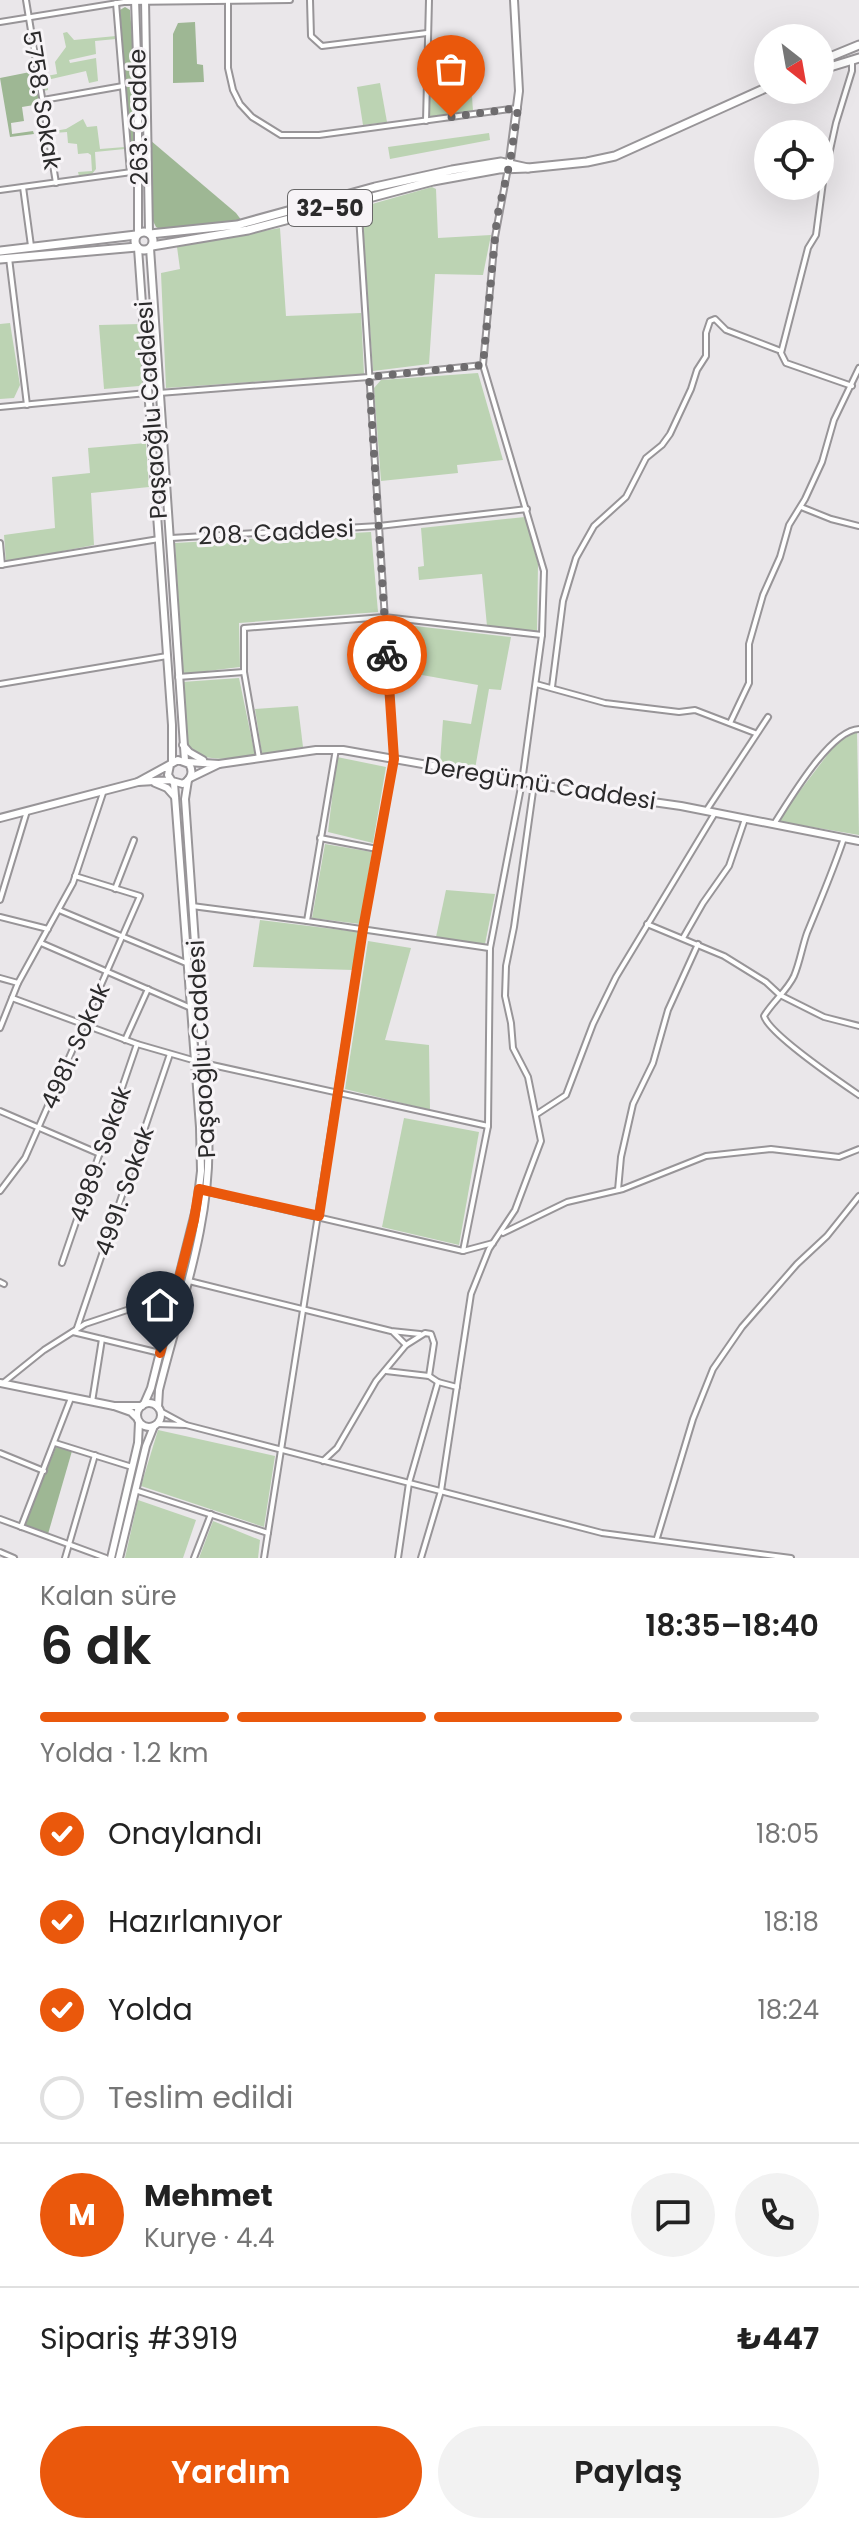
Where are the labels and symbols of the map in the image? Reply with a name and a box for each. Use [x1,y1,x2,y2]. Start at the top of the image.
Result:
north arrow [754,24,834,104]
street label: 5758. Sokak [15,28,69,172]
pin [417,35,485,117]
street label: 263. Cadde [120,48,156,186]
road number: 32-50 [288,190,372,226]
street label: Paşaoğlu Caddesi [127,300,175,520]
street label: 208. Caddesi [197,511,355,553]
courier [347,615,427,695]
street label: Deregümü Caddesi [422,748,658,818]
street label: Paşaoğlu Caddesi [179,939,223,1159]
street label: 4981. Sokak [32,977,118,1114]
street label: 4989. Sokak [61,1081,139,1227]
street label: 4991. Sokak [86,1121,162,1260]
pin [126,1271,194,1353]

